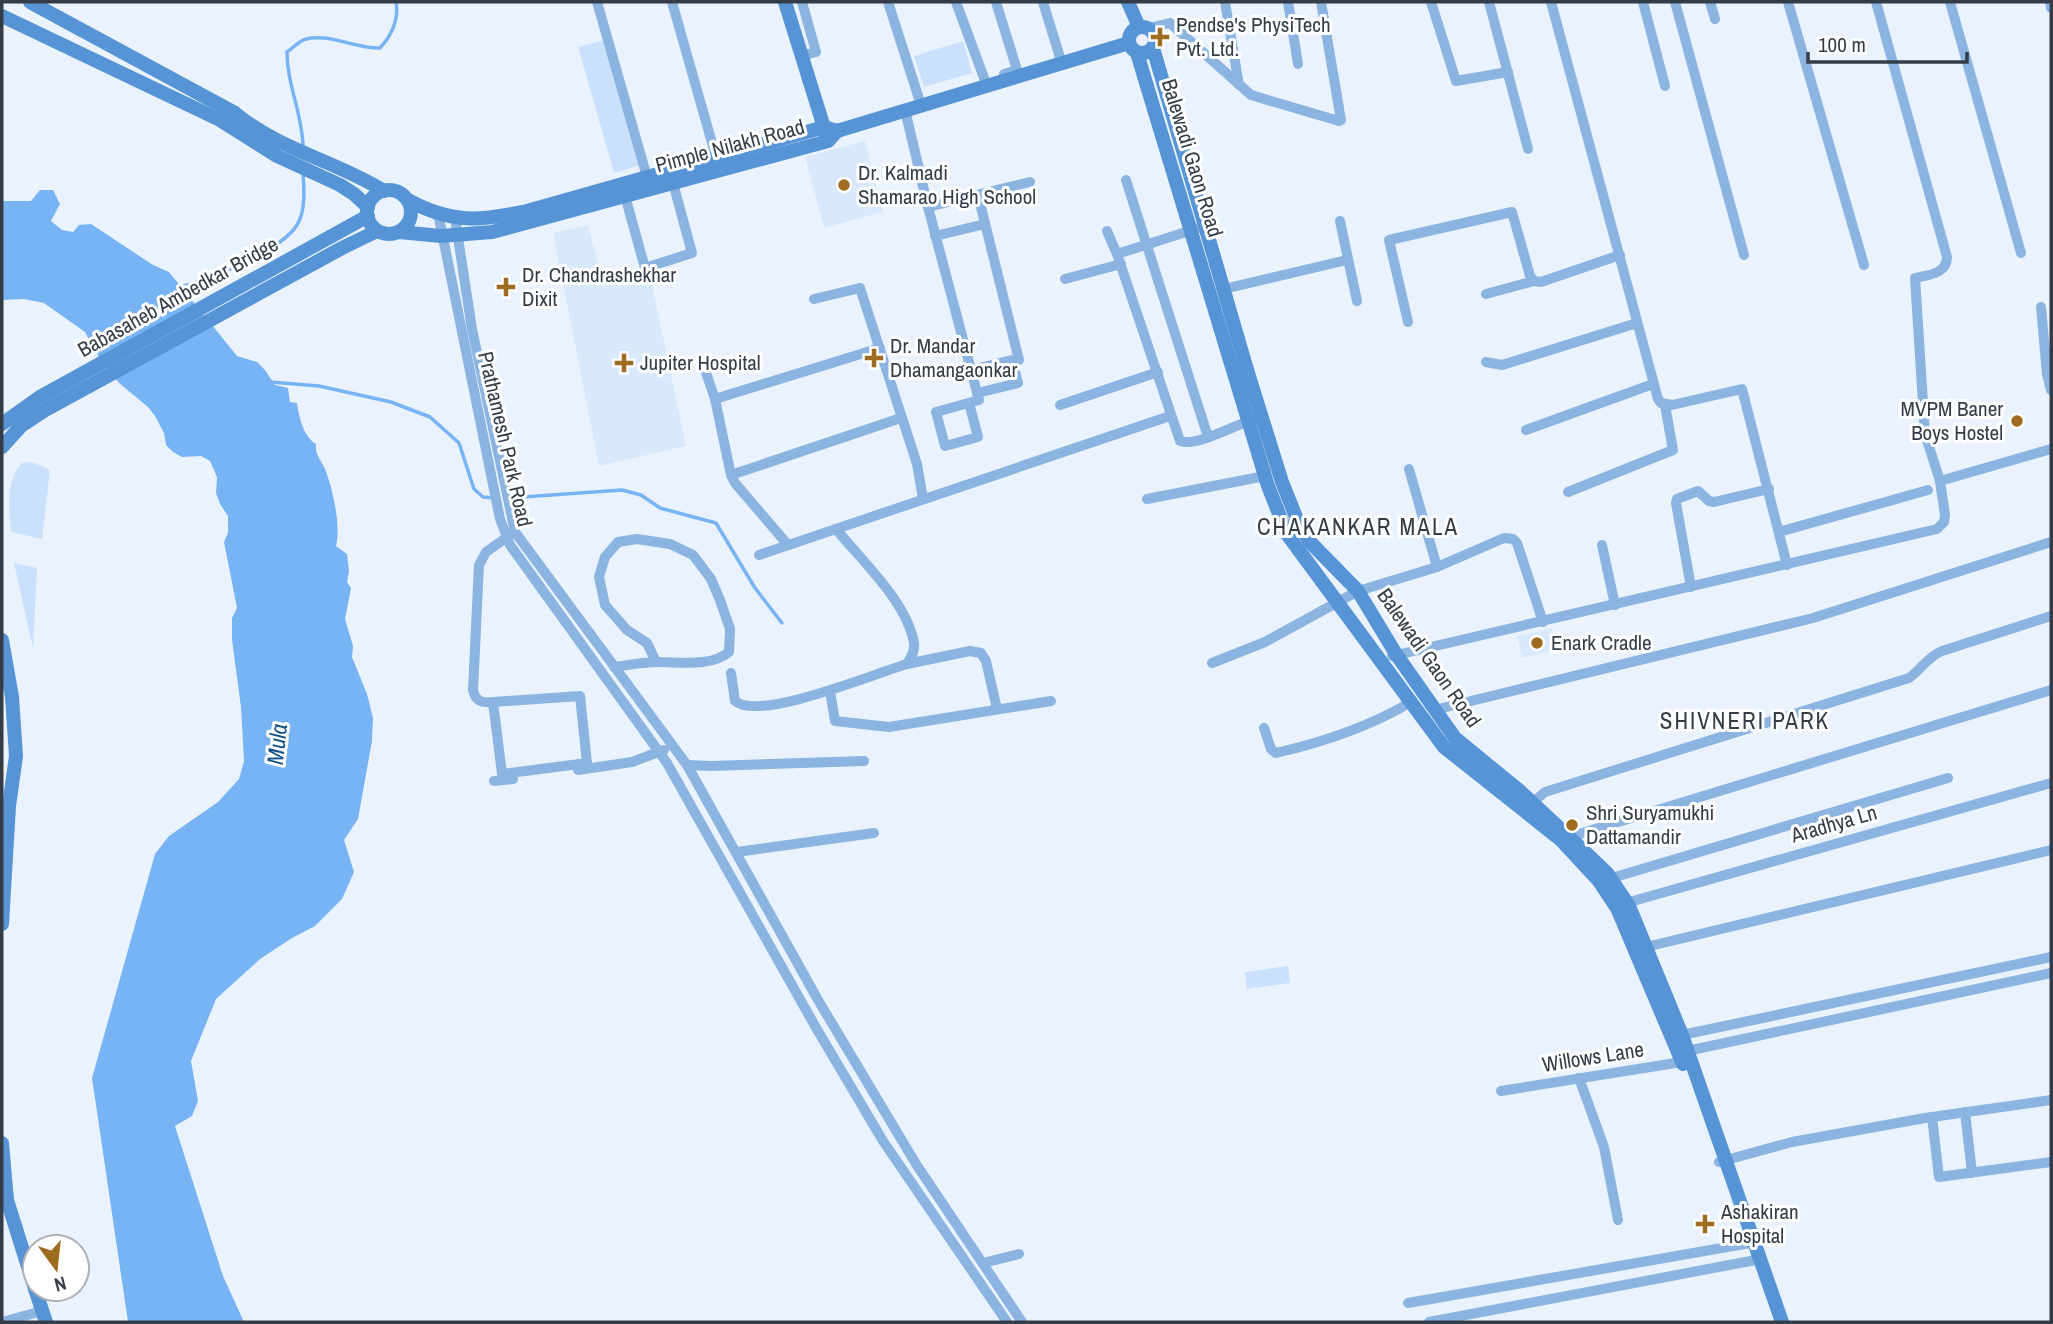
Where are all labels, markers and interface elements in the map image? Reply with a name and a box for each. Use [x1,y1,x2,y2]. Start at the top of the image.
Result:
place label: Pendse's PhysiTech Pvt. Ltd. [1176,10,1331,63]
scale bar [1808,21,1967,65]
marker: Pendse's PhysiTech Pvt. Ltd. [1150,27,1170,47]
text: 100 m [1818,30,1866,59]
street label: Balewadi Gaon Road [1155,75,1230,240]
street label: Pimple Nilakh Road [652,112,808,179]
place label: Dr. Kalmadi Shamarao High School [858,158,1036,211]
marker: Dr. Kalmadi Shamarao High School [836,177,852,193]
street label: Babasaheb Ambedkar Bridge [72,229,283,364]
place label: Dr. Chandrashekhar Dixit [522,260,676,313]
marker: Dr. Chandrashekhar Dixit [496,277,516,297]
place label: Dr. Mandar Dhamangaonkar [890,331,1018,384]
street label: Prathamesh Park Road [471,348,540,529]
place label: Jupiter Hospital [640,348,761,377]
marker: Dr. Mandar Dhamangaonkar [864,348,884,368]
marker: Jupiter Hospital [614,353,634,373]
place label: MVPM Baner Boys Hostel [1901,394,2003,447]
marker: MVPM Baner Boys Hostel [2009,413,2025,429]
district label: CHAKANKAR MALA [1257,511,1459,542]
street label: Balewadi Gaon Road [1371,582,1488,733]
place label: Enark Cradle [1551,628,1652,657]
marker: Enark Cradle [1529,635,1545,651]
district label: SHIVNERI PARK [1660,705,1830,736]
water label: Mula [259,722,294,766]
street label: Aradhya Ln [1787,797,1880,850]
place label: Shri Suryamukhi Dattamandir [1586,798,1714,851]
marker: Shri Suryamukhi Dattamandir [1564,817,1580,833]
street label: Willows Lane [1540,1034,1646,1079]
place label: Ashakiran Hospital [1720,1197,1799,1250]
marker: Ashakiran Hospital [1695,1214,1715,1234]
north arrow [21,1233,91,1303]
text: N [52,1270,69,1298]

